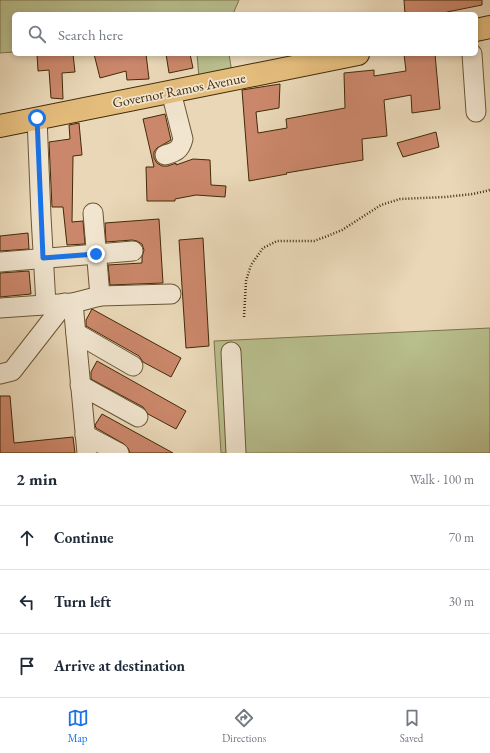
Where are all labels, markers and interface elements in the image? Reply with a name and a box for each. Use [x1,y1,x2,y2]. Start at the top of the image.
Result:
search box [12,12,478,56]
icon: search [26,23,48,45]
text: Search here [58,25,123,44]
street label: Governor Ramos Avenue [111,68,248,112]
route start [28,109,46,127]
route end [87,245,105,263]
text: 2 min [16,468,57,490]
text: Walk · 100 m [410,471,474,488]
icon: ahead [16,527,38,549]
text: Continue [54,528,114,547]
text: 70 m [449,529,474,546]
icon: left [16,591,38,613]
text: Turn left [54,592,111,611]
text: 30 m [449,593,474,610]
icon: arrive [16,655,38,677]
text: Arrive at destination [54,656,185,675]
tab: Map [67,707,89,745]
tab: Directions [222,707,266,745]
tab: Saved [400,707,423,745]

